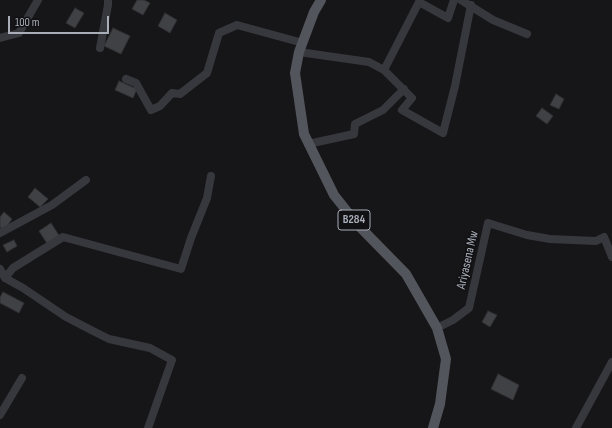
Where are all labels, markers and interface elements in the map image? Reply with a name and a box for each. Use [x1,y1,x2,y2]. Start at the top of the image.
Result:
scale bar [10,8,111,34]
text: 100 m [15,15,40,30]
road number: B284 [338,210,370,230]
street label: Ariyasena Mw [454,229,482,291]

